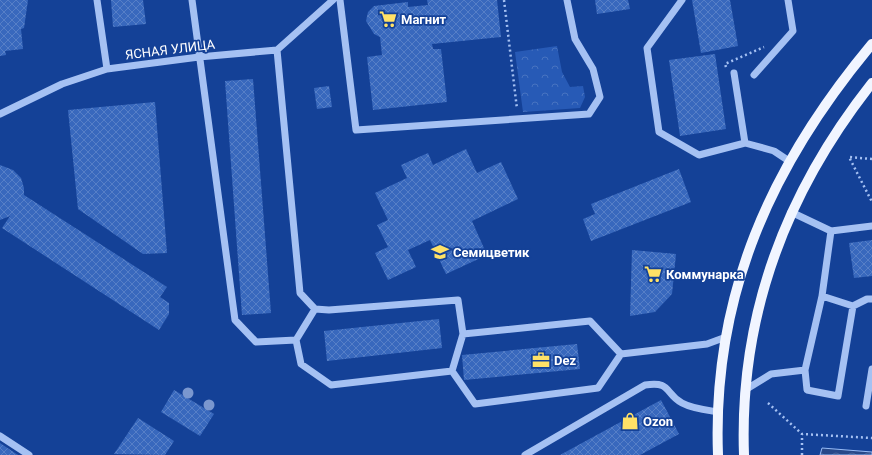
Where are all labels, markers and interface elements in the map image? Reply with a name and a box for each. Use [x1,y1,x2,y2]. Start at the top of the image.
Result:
supermarket icon: Магнит [378,9,398,29]
place label: Магнит [401,12,447,27]
street label: ЯСНАЯ УЛИЦА [124,36,216,62]
school or university icon: Семицветик [430,242,450,262]
place label: Семицветик [453,245,530,260]
supermarket icon: Коммунарка [643,264,663,284]
place label: Коммунарка [666,267,744,282]
office icon: Dez [531,350,551,370]
place label: Dez [554,353,576,368]
shop icon: Ozon [620,411,640,431]
place label: Ozon [643,414,673,429]

